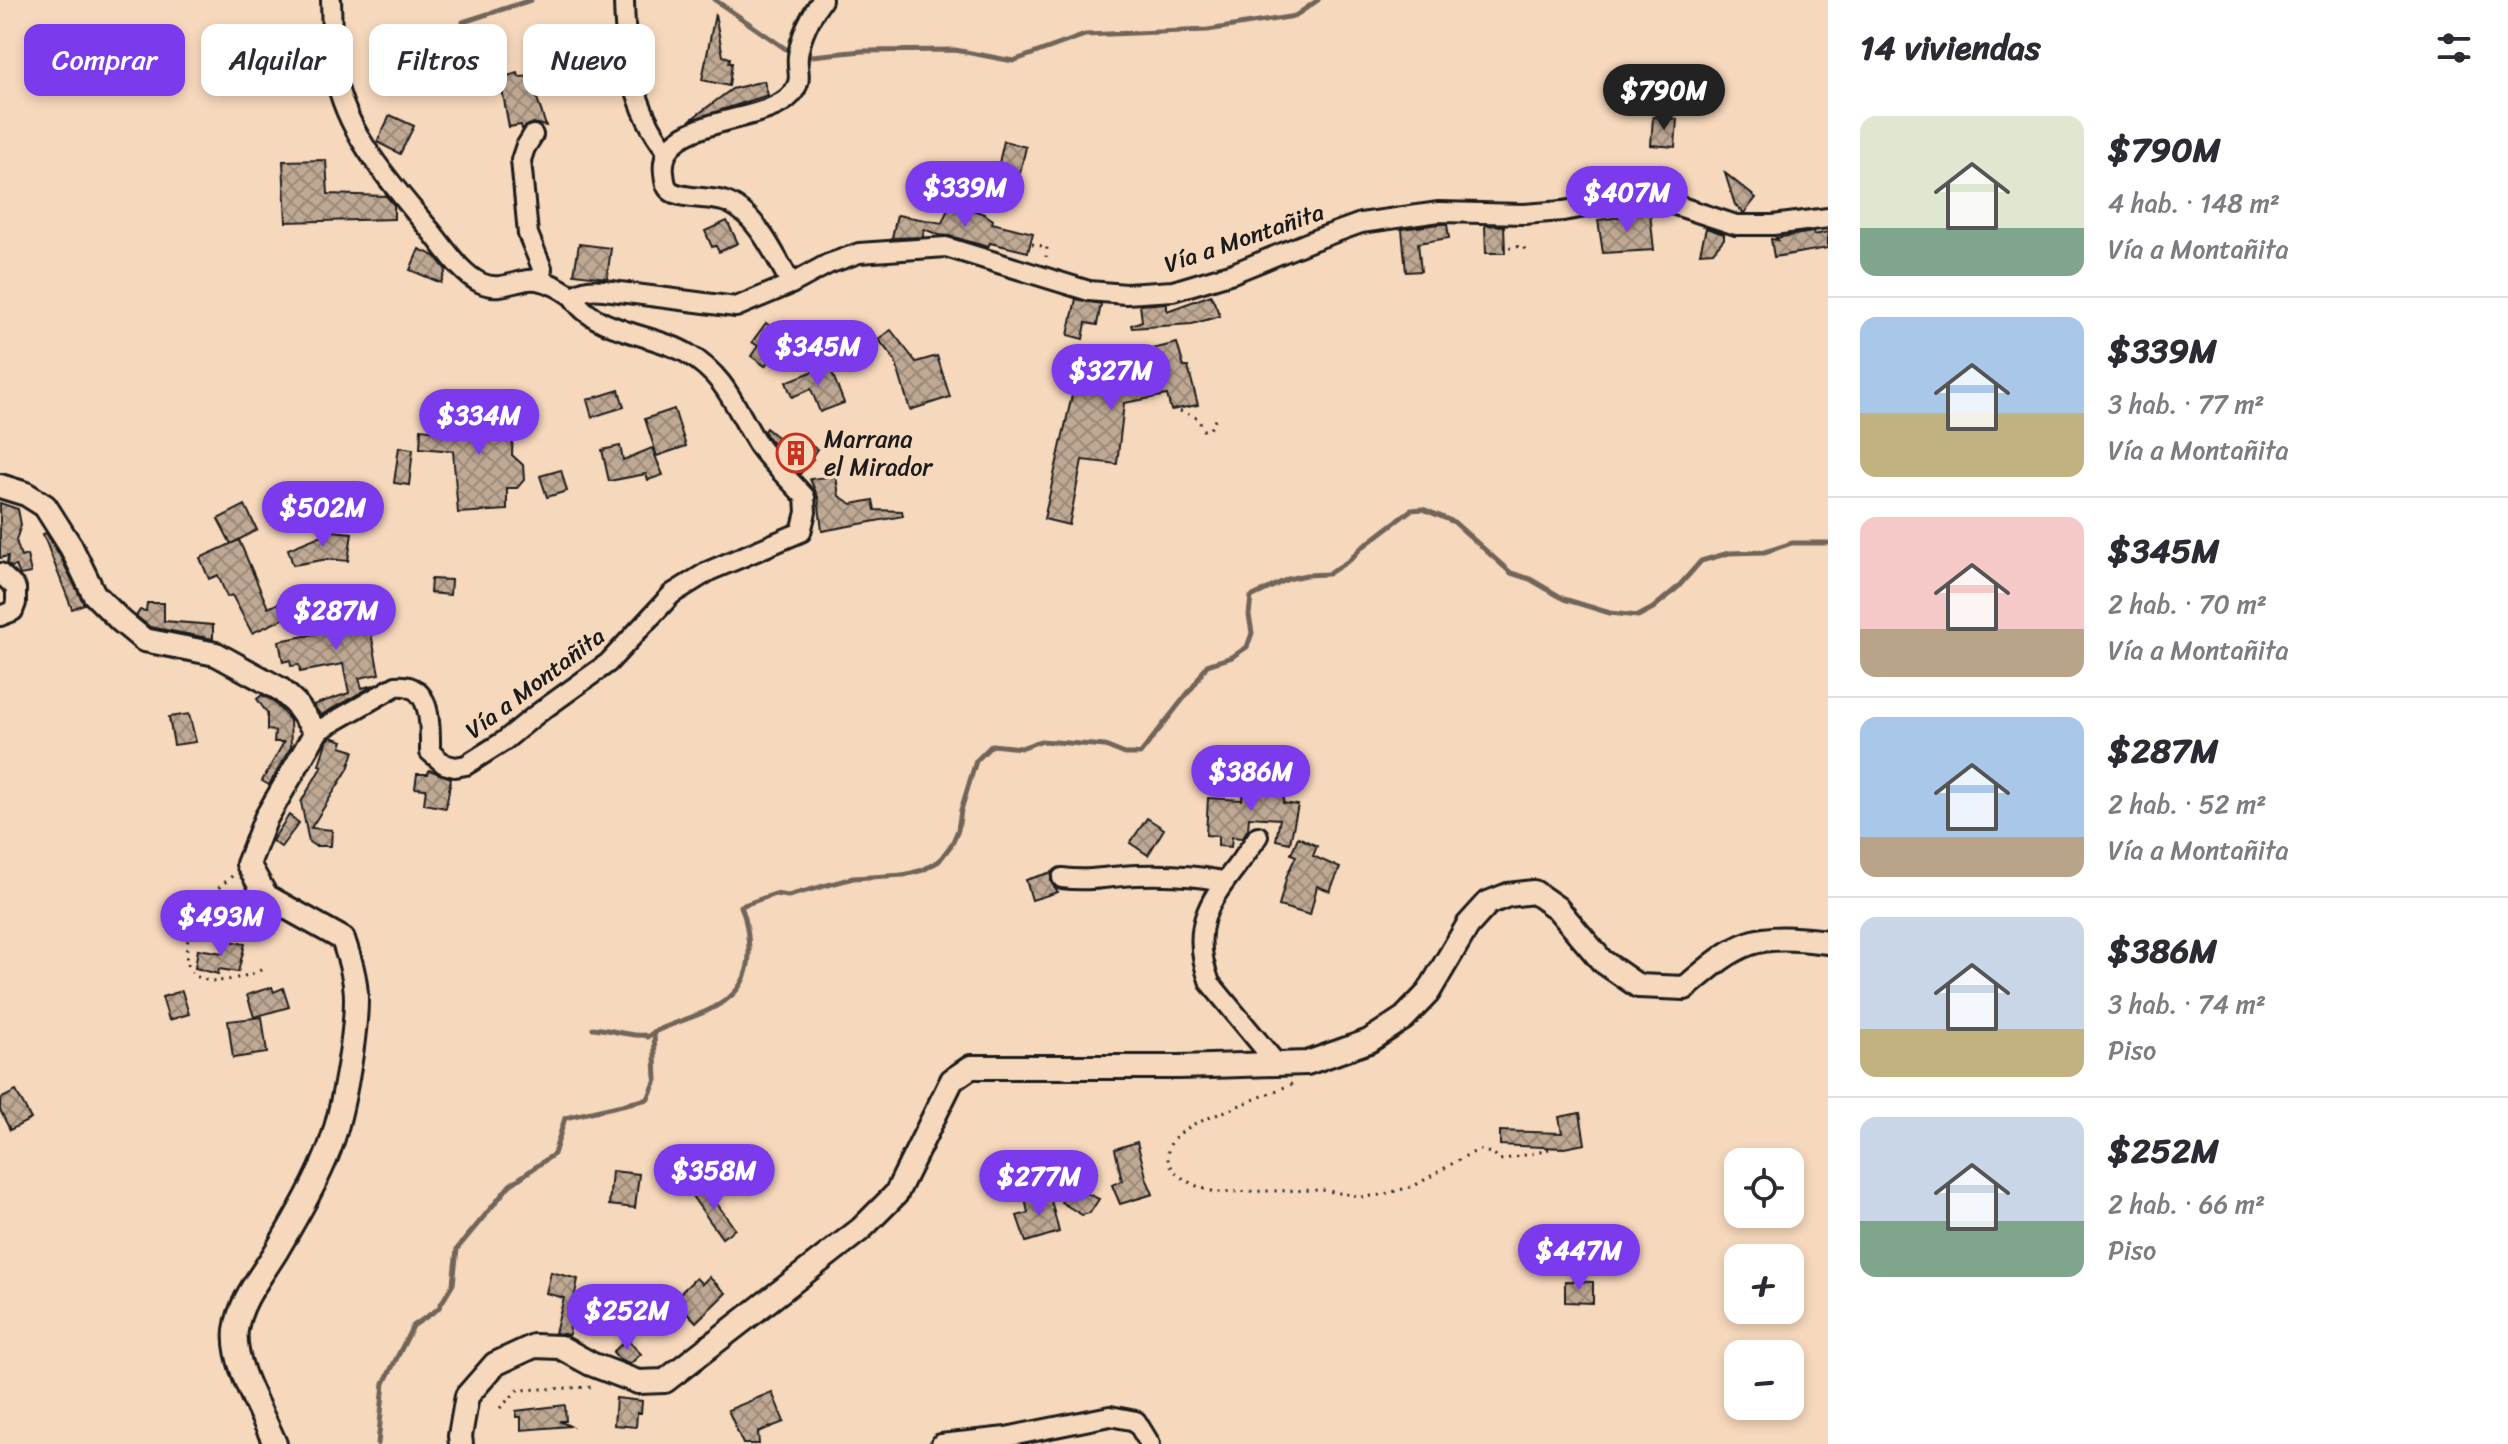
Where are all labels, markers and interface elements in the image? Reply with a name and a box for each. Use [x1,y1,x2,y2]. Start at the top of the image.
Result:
text: 14 viviendas [1860,18,2041,78]
chip: Comprar [24,24,185,96]
chip: Alquilar [201,24,353,96]
chip: Filtros [369,24,507,96]
chip: Nuevo [523,24,655,96]
icon: filters [2432,26,2476,70]
pin: $790M [1608,64,1720,132]
text: $790M [1621,67,1707,113]
text: $790M [2108,120,2220,180]
icon: home [1924,148,2020,244]
pin: $339M [909,161,1021,229]
text: $339M [923,164,1007,210]
pin: $407M [1571,166,1683,234]
text: $407M [1584,169,1670,215]
text: 4 hab. · 148 m² [2108,180,2280,226]
street label: Vía a Montañita [1158,191,1330,285]
text: Vía a Montañita [2108,226,2289,272]
pin: $345M [762,320,874,388]
text: $339M [2108,321,2217,381]
text: $345M [775,323,861,369]
pin: $327M [1055,344,1167,412]
text: $327M [1070,347,1152,393]
icon: home [1924,349,2020,445]
text: 3 hab. · 77 m² [2108,381,2265,427]
pin: $334M [423,389,535,457]
text: $334M [437,392,521,438]
place label: Marrana el Mirador [824,418,934,488]
text: Vía a Montañita [2108,427,2289,473]
building icon: Marrana el Mirador [775,432,817,474]
pin: $502M [267,481,379,549]
text: $502M [280,484,366,530]
text: $345M [2108,521,2219,581]
icon: home [1924,549,2020,645]
text: 2 hab. · 70 m² [2108,581,2267,627]
pin: $287M [280,584,392,652]
text: $287M [294,587,378,633]
street label: Vía a Montañita [456,616,614,750]
text: Vía a Montañita [2108,627,2289,673]
text: $287M [2108,721,2218,781]
pin: $386M [1195,745,1307,813]
text: $386M [1209,748,1293,794]
icon: home [1924,749,2020,845]
text: 2 hab. · 52 m² [2108,781,2267,827]
text: Vía a Montañita [2108,827,2289,873]
pin: $493M [165,890,277,958]
text: $493M [178,893,264,939]
text: $386M [2108,921,2217,981]
icon: home [1924,949,2020,1045]
text: 3 hab. · 74 m² [2108,981,2266,1027]
text: Piso [2108,1027,2156,1073]
text: $252M [2108,1121,2219,1181]
pin: $358M [658,1144,770,1212]
text: $358M [672,1147,756,1193]
map controls [1724,1148,1804,1420]
button: locate [1724,1148,1804,1228]
icon: home [1924,1149,2020,1245]
pin: $277M [983,1150,1095,1218]
text: $277M [997,1153,1081,1199]
text: 2 hab. · 66 m² [2108,1181,2265,1227]
pin: $447M [1523,1224,1635,1292]
text: $447M [1536,1227,1622,1273]
text: Piso [2108,1227,2156,1273]
button: + [1724,1244,1804,1324]
pin: $252M [571,1284,683,1352]
text: $252M [585,1287,669,1333]
button: − [1724,1340,1804,1420]

